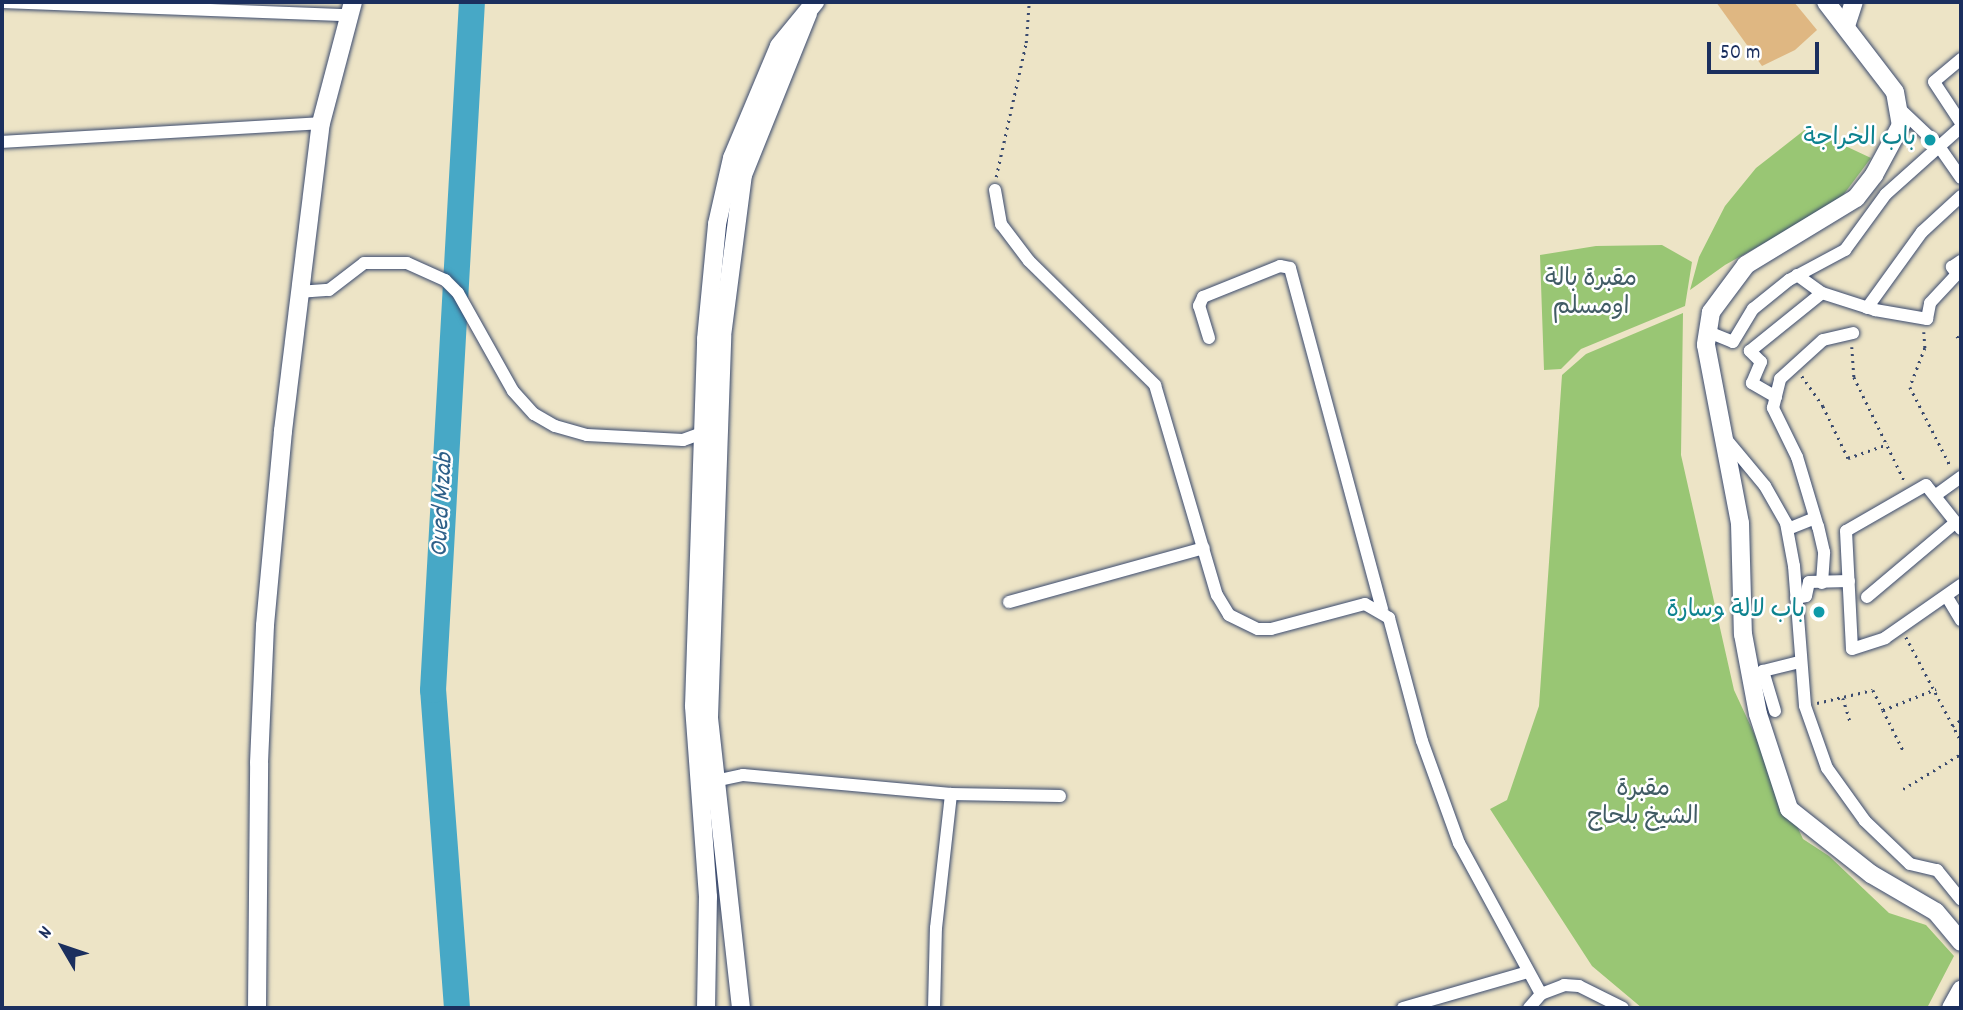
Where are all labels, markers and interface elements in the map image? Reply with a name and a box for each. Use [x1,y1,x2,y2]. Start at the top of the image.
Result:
scale bar [1711,28,1823,72]
text: 50 m [1720,39,1760,69]
place label: باب الخراجة [1804,126,1916,154]
marker: باب الخراجة [1922,132,1938,148]
park label: مقبرة بالة اومسلم [1545,267,1637,323]
water label: Oued Mzab [425,452,461,558]
place label: باب لالة وسارة [1667,598,1805,626]
marker: باب لالة وسارة [1811,604,1827,620]
park label: مقبرة الشيخ بلحاج [1587,777,1699,833]
north arrow [28,912,98,982]
text: N [33,921,60,946]

